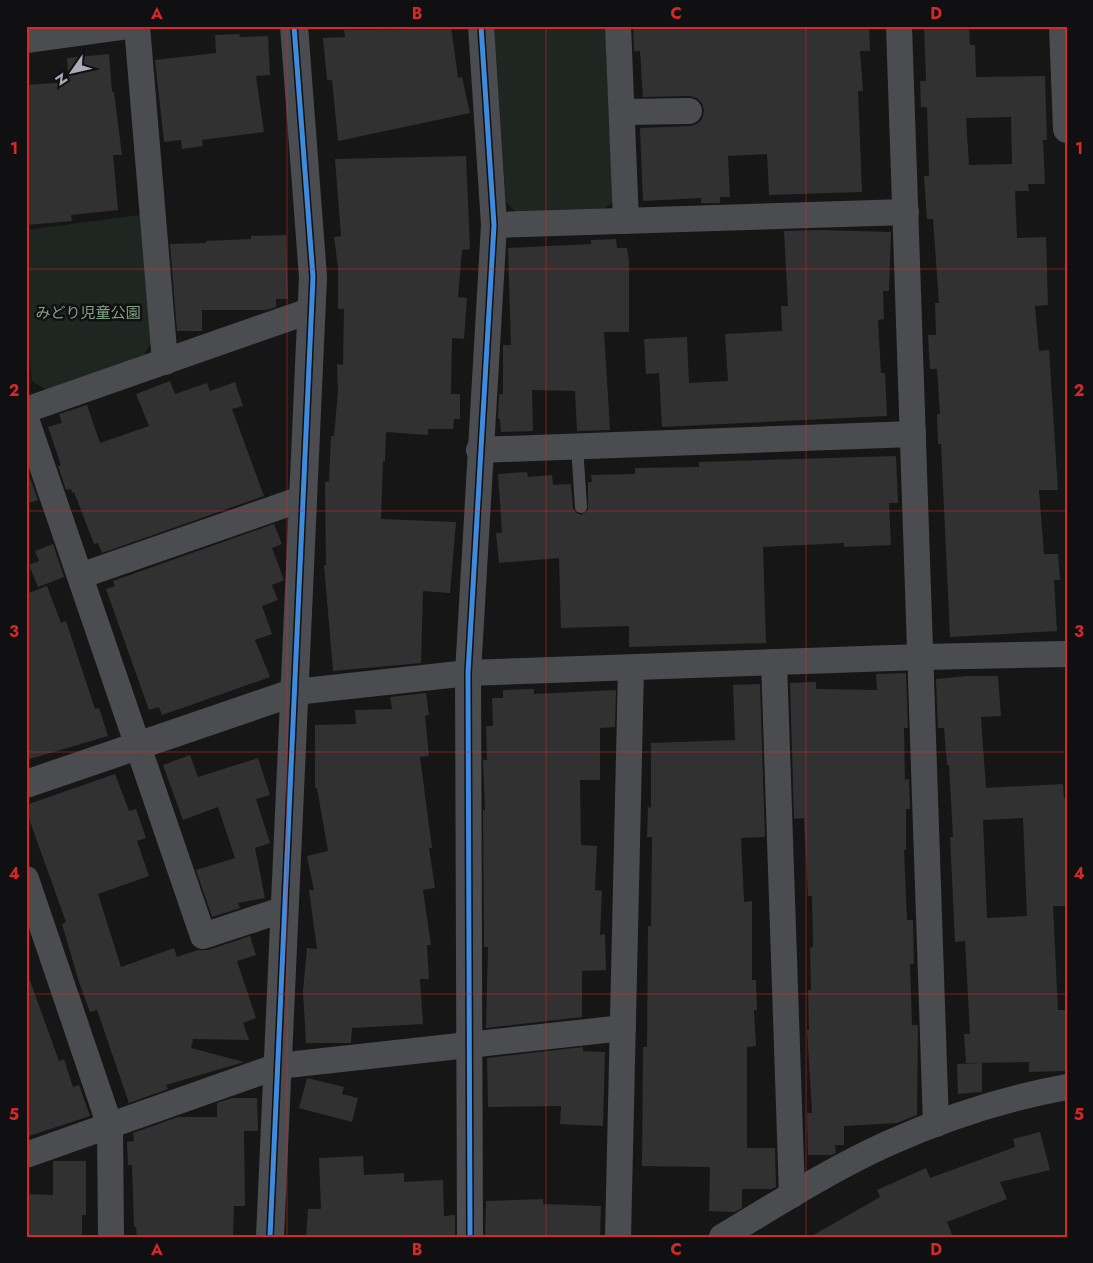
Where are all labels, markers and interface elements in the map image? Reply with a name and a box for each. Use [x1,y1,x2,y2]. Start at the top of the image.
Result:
text: A [150,2,163,25]
text: B [412,2,422,25]
text: C [670,2,682,25]
text: D [930,2,942,25]
north arrow [48,48,98,98]
text: N [50,69,73,89]
text: 1 [10,137,18,160]
text: 1 [1075,137,1083,160]
park label: みどり児童公園 [35,302,141,324]
text: 2 [9,379,19,402]
text: 2 [1074,379,1084,402]
text: 3 [9,620,19,643]
text: 3 [1074,620,1084,643]
text: 4 [8,862,20,885]
text: 4 [1073,862,1085,885]
text: 5 [9,1103,19,1126]
text: 5 [1074,1103,1084,1126]
text: A [150,1238,163,1261]
text: B [412,1238,422,1261]
text: C [670,1238,682,1261]
text: D [930,1238,942,1261]

